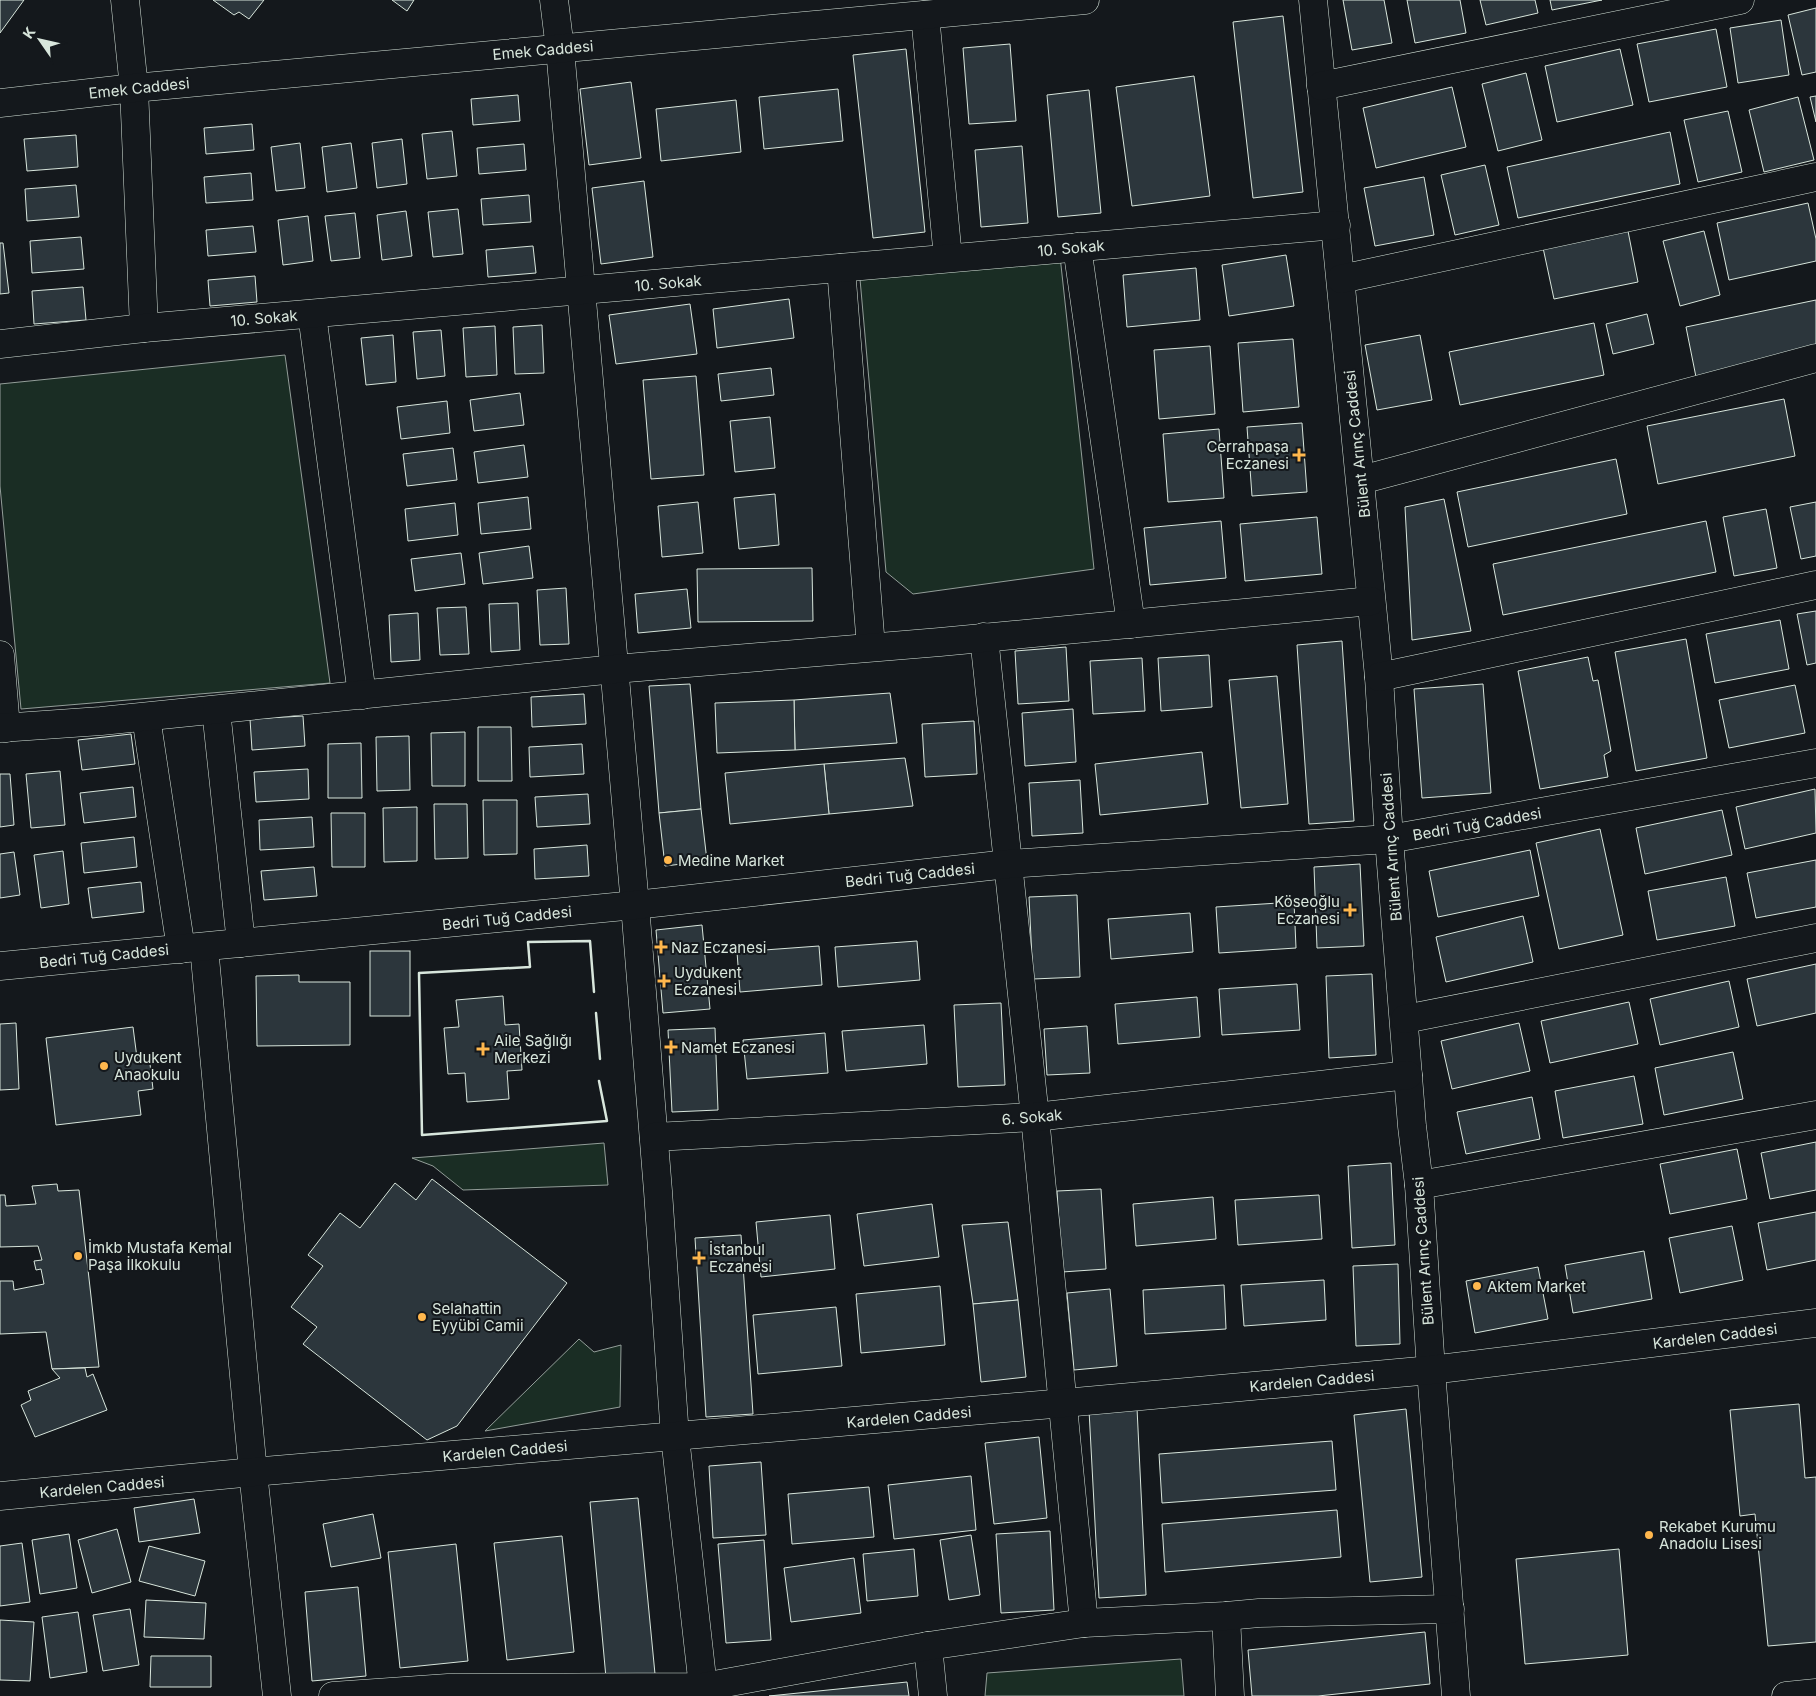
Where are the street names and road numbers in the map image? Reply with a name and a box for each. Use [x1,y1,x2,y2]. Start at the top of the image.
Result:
street label: Emek Caddesi [492,36,594,64]
street label: Emek Caddesi [88,73,190,103]
street label: 10. Sokak [1037,236,1106,260]
street label: 10. Sokak [634,271,703,295]
street label: 10. Sokak [230,306,299,330]
street label: Bülent Arınç Caddesi [1340,369,1374,519]
street label: Bülent Arınç Caddesi [1376,772,1406,922]
street label: Bedri Tuğ Caddesi [1411,803,1543,845]
street label: Bedri Tuğ Caddesi [844,859,976,891]
street label: Bedri Tuğ Caddesi [441,902,573,934]
street label: Bedri Tuğ Caddesi [38,940,170,972]
street label: 6. Sokak [1001,1105,1064,1129]
street label: Bülent Arınç Caddesi [1408,1176,1438,1326]
street label: Kardelen Caddesi [1652,1319,1778,1353]
street label: Kardelen Caddesi [1249,1366,1375,1396]
street label: Kardelen Caddesi [846,1402,972,1432]
street label: Kardelen Caddesi [442,1436,568,1466]
street label: Kardelen Caddesi [39,1472,165,1502]

